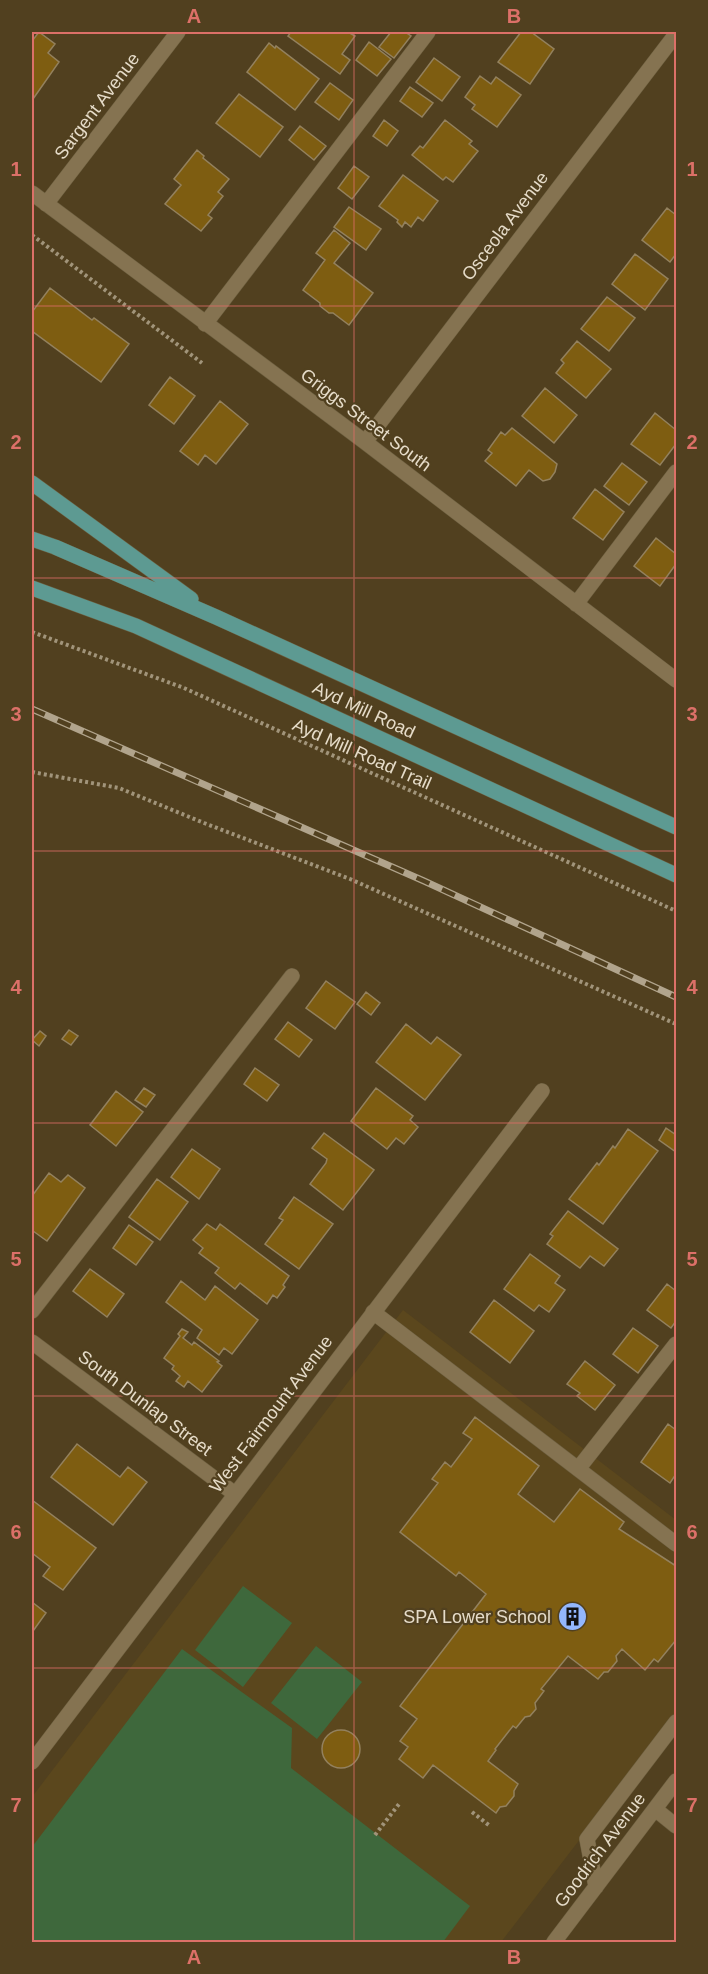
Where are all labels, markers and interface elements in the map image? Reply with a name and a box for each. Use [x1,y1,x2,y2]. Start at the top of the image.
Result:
text: A [187,5,201,27]
text: B [507,5,521,27]
street label: Sargent Avenue [51,49,143,163]
text: 1 [10,158,22,180]
text: 1 [686,158,698,180]
street label: Osceola Avenue [458,168,552,284]
street label: Griggs Street South [297,364,435,476]
text: 2 [10,431,22,453]
text: 2 [686,431,698,453]
street label: Ayd Mill Road [310,678,418,742]
text: 3 [10,703,22,725]
text: 3 [686,703,698,725]
street label: Ayd Mill Road Trail [290,714,434,794]
text: 4 [10,976,22,998]
text: 4 [686,976,698,998]
text: 5 [10,1248,22,1270]
text: 5 [686,1248,698,1270]
street label: West Fairmount Avenue [205,1332,337,1496]
street label: South Dunlap Street [74,1346,216,1460]
text: 6 [10,1521,22,1543]
text: 6 [686,1521,698,1543]
building icon: SPA Lower School [556,1601,588,1633]
place label: SPA Lower School [403,1607,551,1627]
street label: Goodrich Avenue [551,1789,649,1911]
text: 7 [10,1794,22,1816]
text: 7 [686,1794,698,1816]
text: A [187,1946,201,1968]
text: B [507,1946,521,1968]

